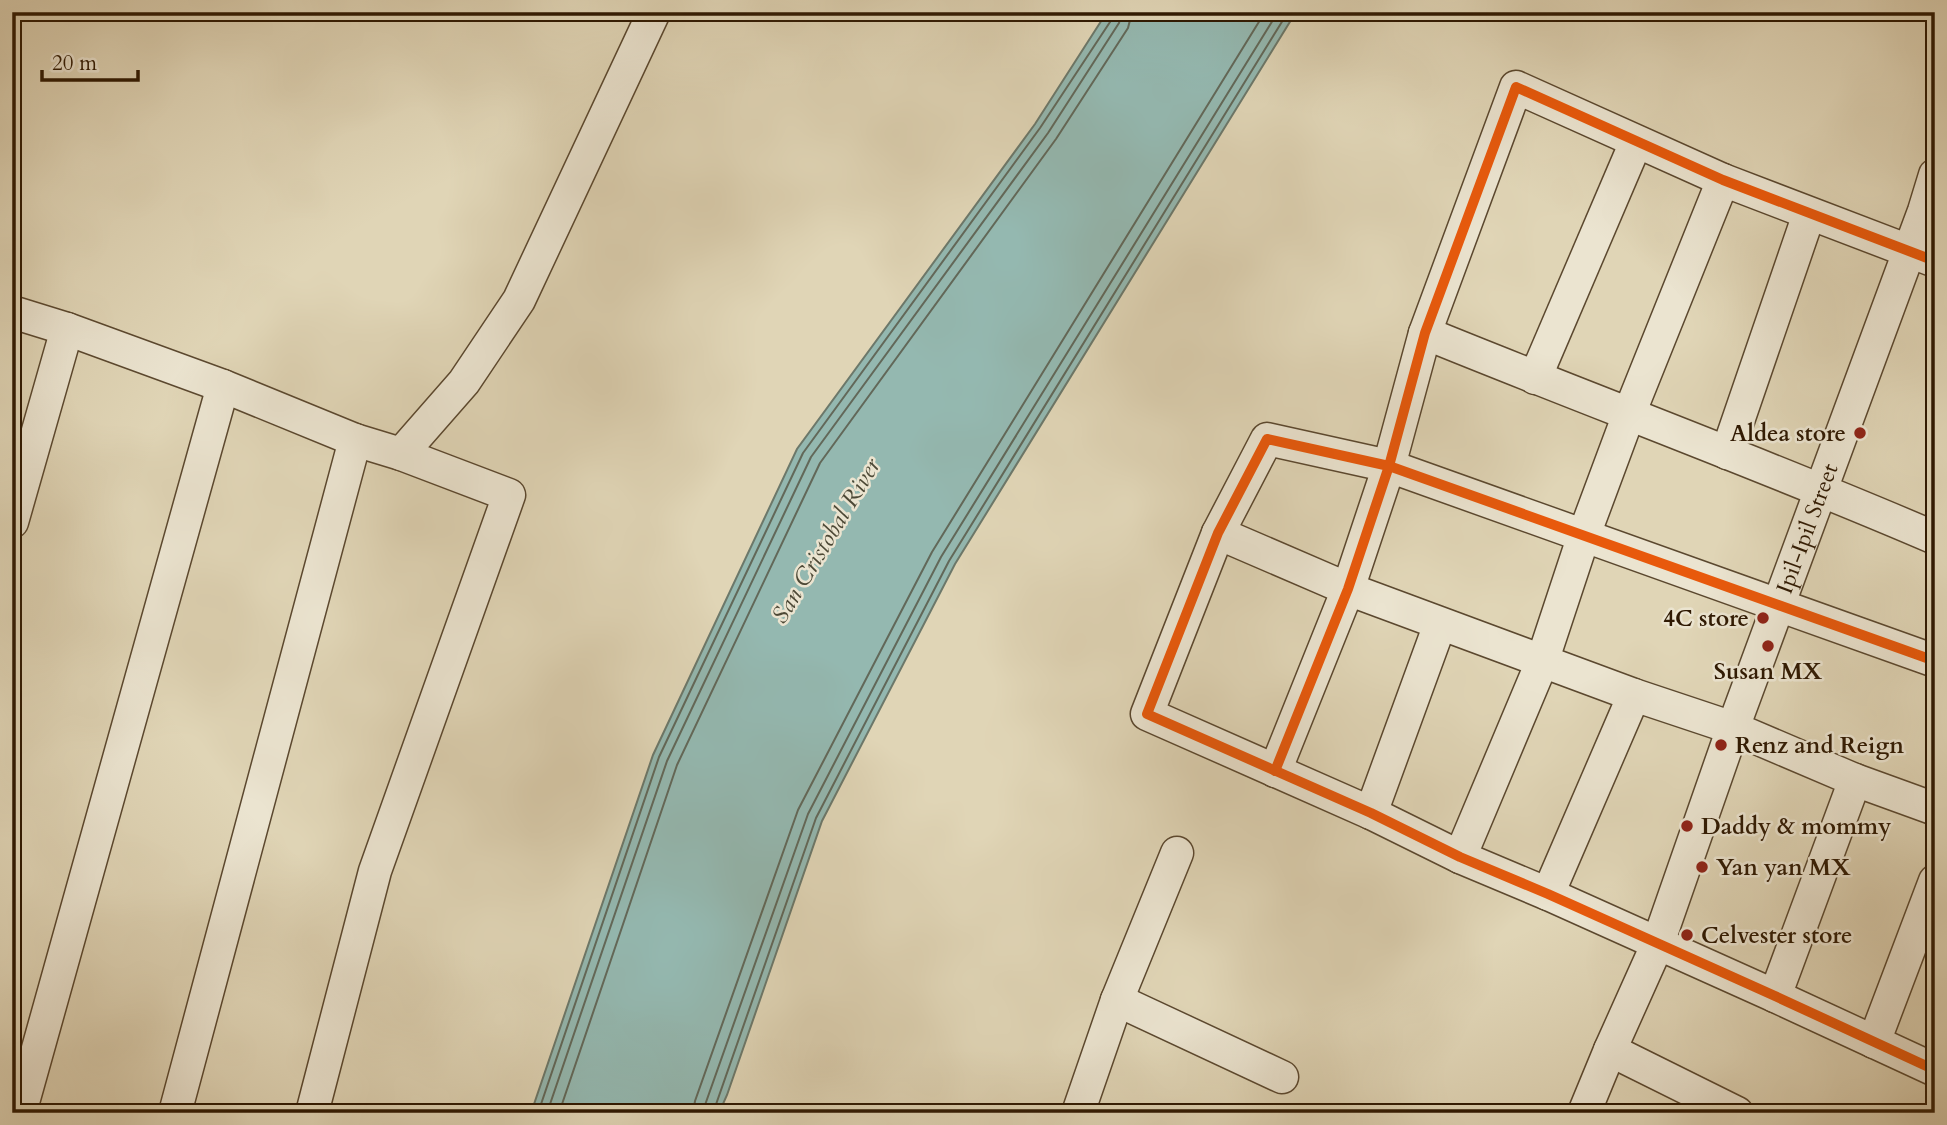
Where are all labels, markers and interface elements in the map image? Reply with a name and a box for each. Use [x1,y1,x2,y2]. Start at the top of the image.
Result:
scale bar [42,38,138,82]
text: 20 m [52,49,97,78]
place label: Aldea store [1730,418,1846,449]
marker: Aldea store [1852,425,1868,441]
water label: San Cristobal River [764,451,889,630]
street label: Ipil-Ipil Street [1769,459,1845,598]
place label: 4C store [1663,603,1749,634]
marker: 4C store [1755,610,1771,626]
marker: Susan MX [1760,638,1776,654]
place label: Susan MX [1714,656,1823,687]
place label: Renz and Reign [1735,730,1904,761]
marker: Renz and Reign [1713,737,1729,753]
place label: Daddy & mommy [1701,811,1891,842]
marker: Daddy & mommy [1679,818,1695,834]
place label: Yan yan MX [1716,852,1851,883]
marker: Yan yan MX [1694,859,1710,875]
place label: Celvester store [1701,920,1852,951]
marker: Celvester store [1679,927,1695,943]

